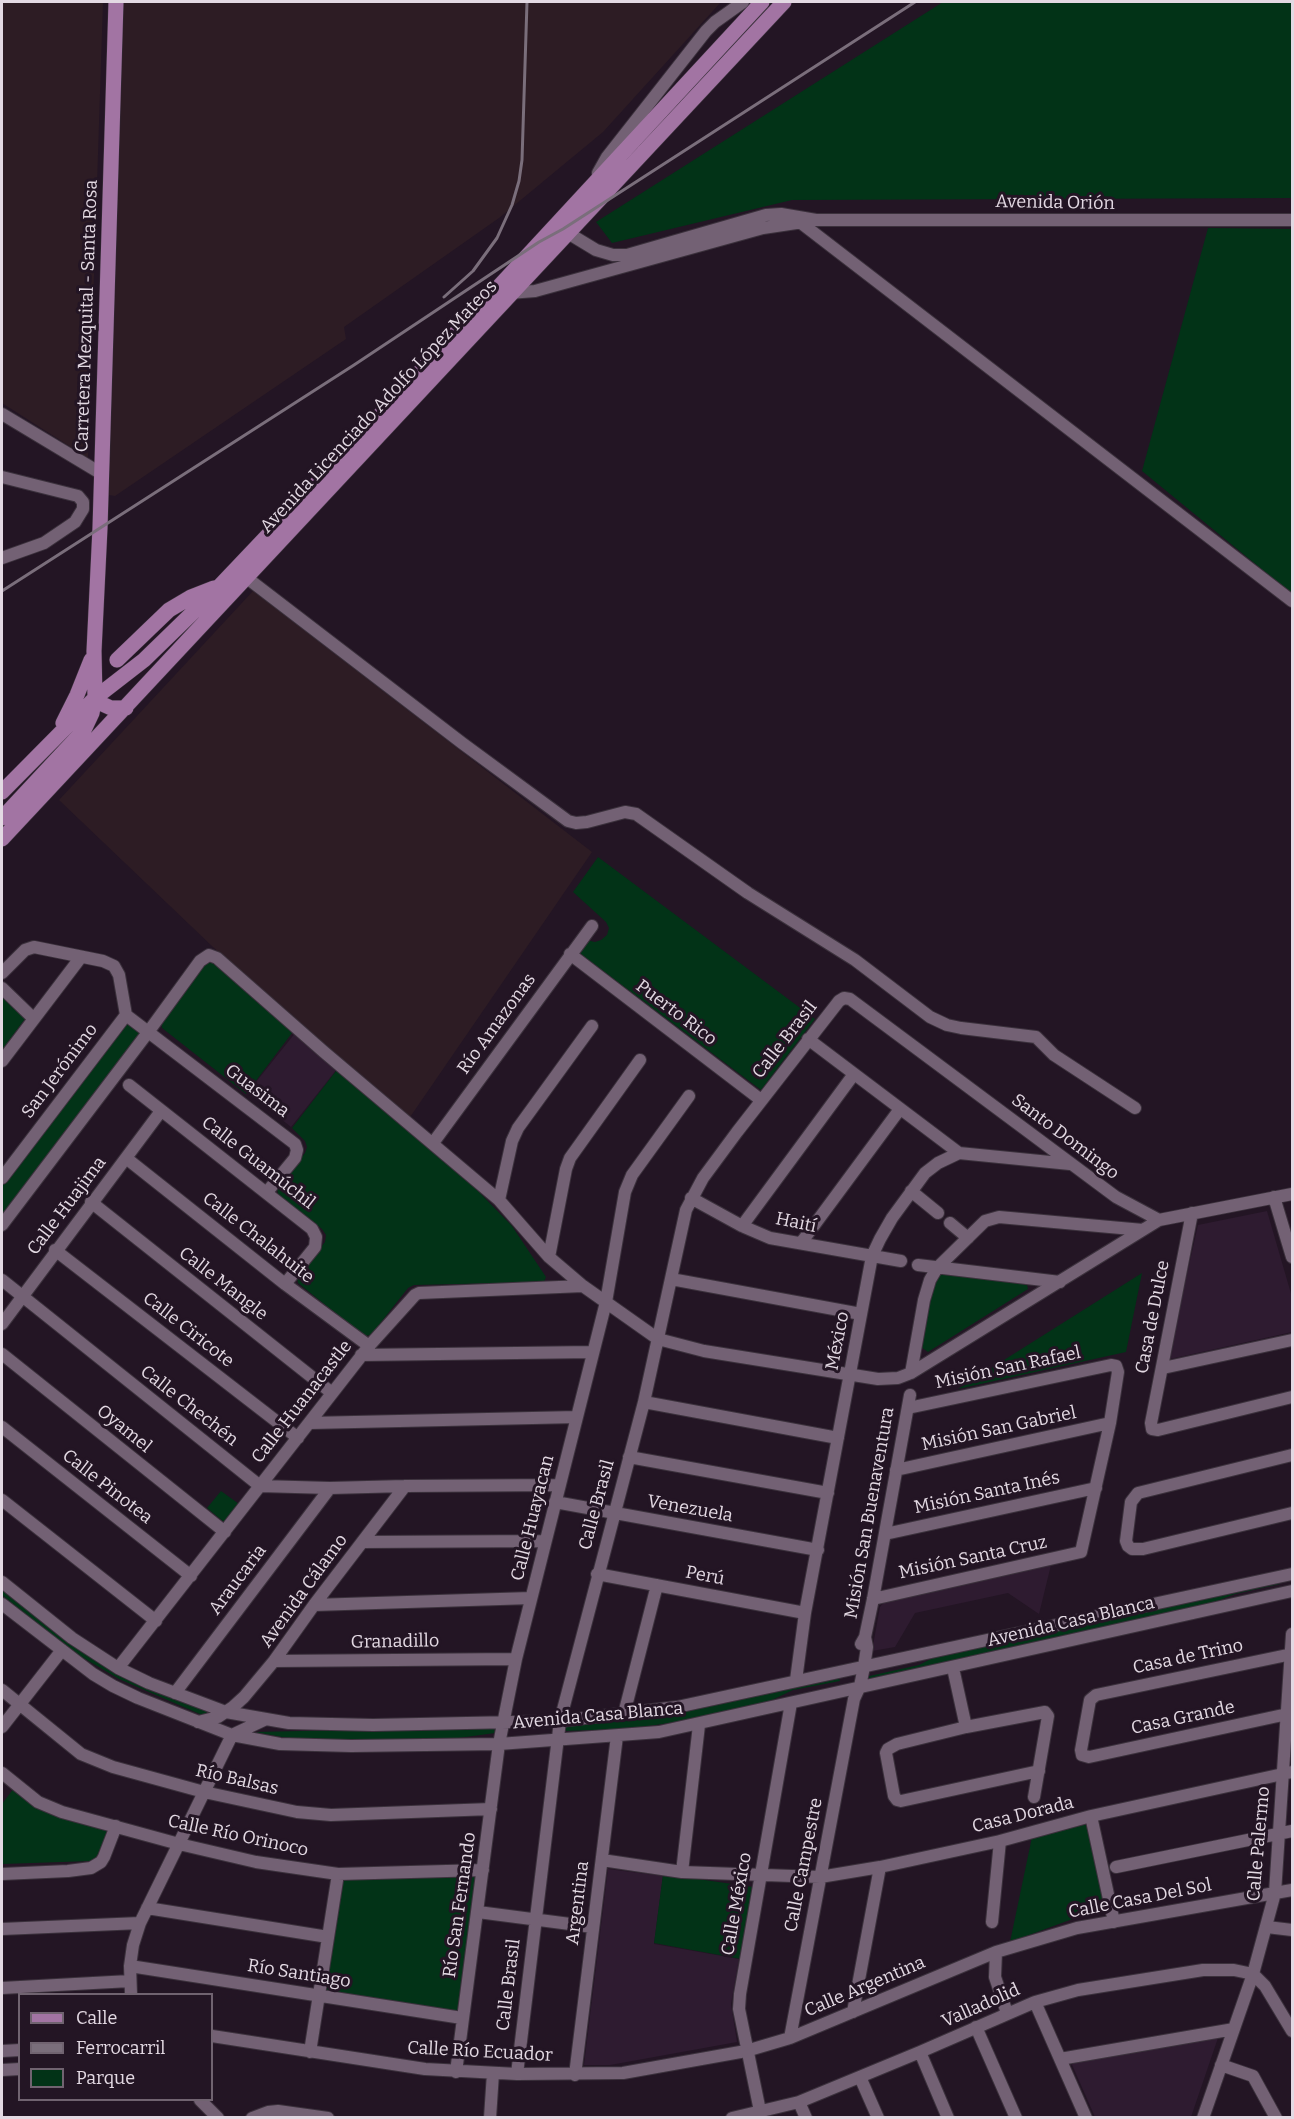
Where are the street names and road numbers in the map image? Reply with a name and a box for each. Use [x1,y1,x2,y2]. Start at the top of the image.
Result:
street label: Carretera Mezquital - Santa Rosa [71,179,103,453]
street label: Avenida Orión [995,191,1115,215]
street label: Avenida Licenciado Adolfo López Mateos [256,276,502,538]
street label: Río Amazonas [453,969,541,1079]
street label: Puerto Rico [631,976,721,1050]
street label: Calle Brasil [748,997,822,1083]
street label: San Jerónimo [17,1019,103,1123]
street label: Guasima [221,1060,293,1122]
street label: Santo Domingo [1007,1090,1123,1184]
street label: Calle Guamúchil [197,1112,319,1214]
street label: Calle Huajima [23,1153,111,1259]
street label: Calle Chalahuite [198,1188,318,1288]
street label: Haití [774,1208,818,1238]
street label: Calle Mangle [174,1243,272,1325]
street label: Casa de Dulce [1131,1258,1175,1376]
street label: Calle Ciricote [138,1288,238,1372]
street label: México [822,1310,854,1372]
street label: Calle Huanacastle [247,1336,357,1468]
street label: Misión San Rafael [933,1342,1083,1394]
street label: Calle Chechén [136,1361,242,1451]
street label: Oyamel [92,1400,156,1458]
street label: Misión San Gabriel [920,1402,1078,1456]
street label: Misión San Buenaventura [841,1406,899,1620]
street label: Calle Pinotea [58,1445,156,1529]
street label: Calle Huayacan [507,1453,559,1583]
street label: Calle Brasil [575,1458,619,1552]
street label: Misión Santa Inés [912,1467,1062,1519]
street label: Venezuela [645,1491,735,1527]
street label: Avenida Cálamo [256,1530,352,1652]
street label: Misión Santa Cruz [897,1532,1049,1584]
street label: Araucaria [205,1541,271,1619]
street label: Perú [684,1562,726,1590]
street label: Avenida Casa Blanca [985,1592,1157,1652]
street label: Granadillo [351,1630,439,1654]
street label: Casa de Trino [1131,1635,1245,1679]
street label: Casa Grande [1129,1696,1237,1740]
street label: Avenida Casa Blanca [512,1698,684,1734]
street label: Río Balsas [194,1760,280,1800]
street label: Calle Palermo [1243,1786,1275,1902]
street label: Casa Dorada [970,1792,1076,1838]
street label: Calle Campestre [780,1796,828,1934]
street label: Calle Río Orinoco [166,1811,310,1861]
street label: Río San Fernando [439,1831,481,1979]
street label: Calle México [717,1851,757,1957]
street label: Argentina [562,1860,594,1946]
street label: Calle Casa Del Sol [1066,1875,1214,1923]
street label: Calle Brasil [493,1938,525,2032]
street label: Calle Argentina [801,1952,929,2022]
street label: Río Santiago [246,1955,352,1993]
street label: Valladolid [939,1979,1023,2033]
street label: Calle Río Ecuador [407,2037,553,2067]

